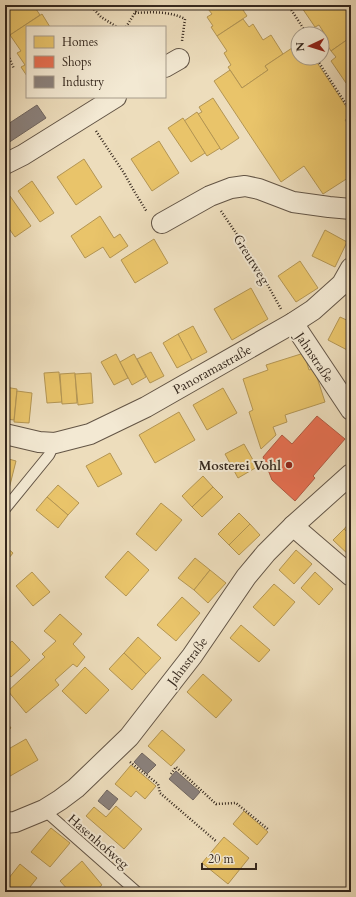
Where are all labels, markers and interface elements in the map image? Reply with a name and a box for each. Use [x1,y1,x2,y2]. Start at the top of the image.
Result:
legend [26,26,166,98]
north arrow [290,26,330,66]
text: Homes [62,34,98,50]
text: N [293,41,308,52]
text: Shops [62,54,91,70]
text: Industry [62,74,105,90]
street label: Greutweg [229,231,274,289]
street label: Jahnstraße [290,327,338,386]
street label: Panoramastraße [170,341,255,399]
place label: Mosterei Vohl [199,457,281,475]
marker: Mosterei Vohl [284,460,294,470]
street label: Jahnstraße [162,633,212,691]
street label: Hasenhofweg [64,810,133,874]
scale bar [202,845,256,871]
text: 20 m [208,851,235,867]

